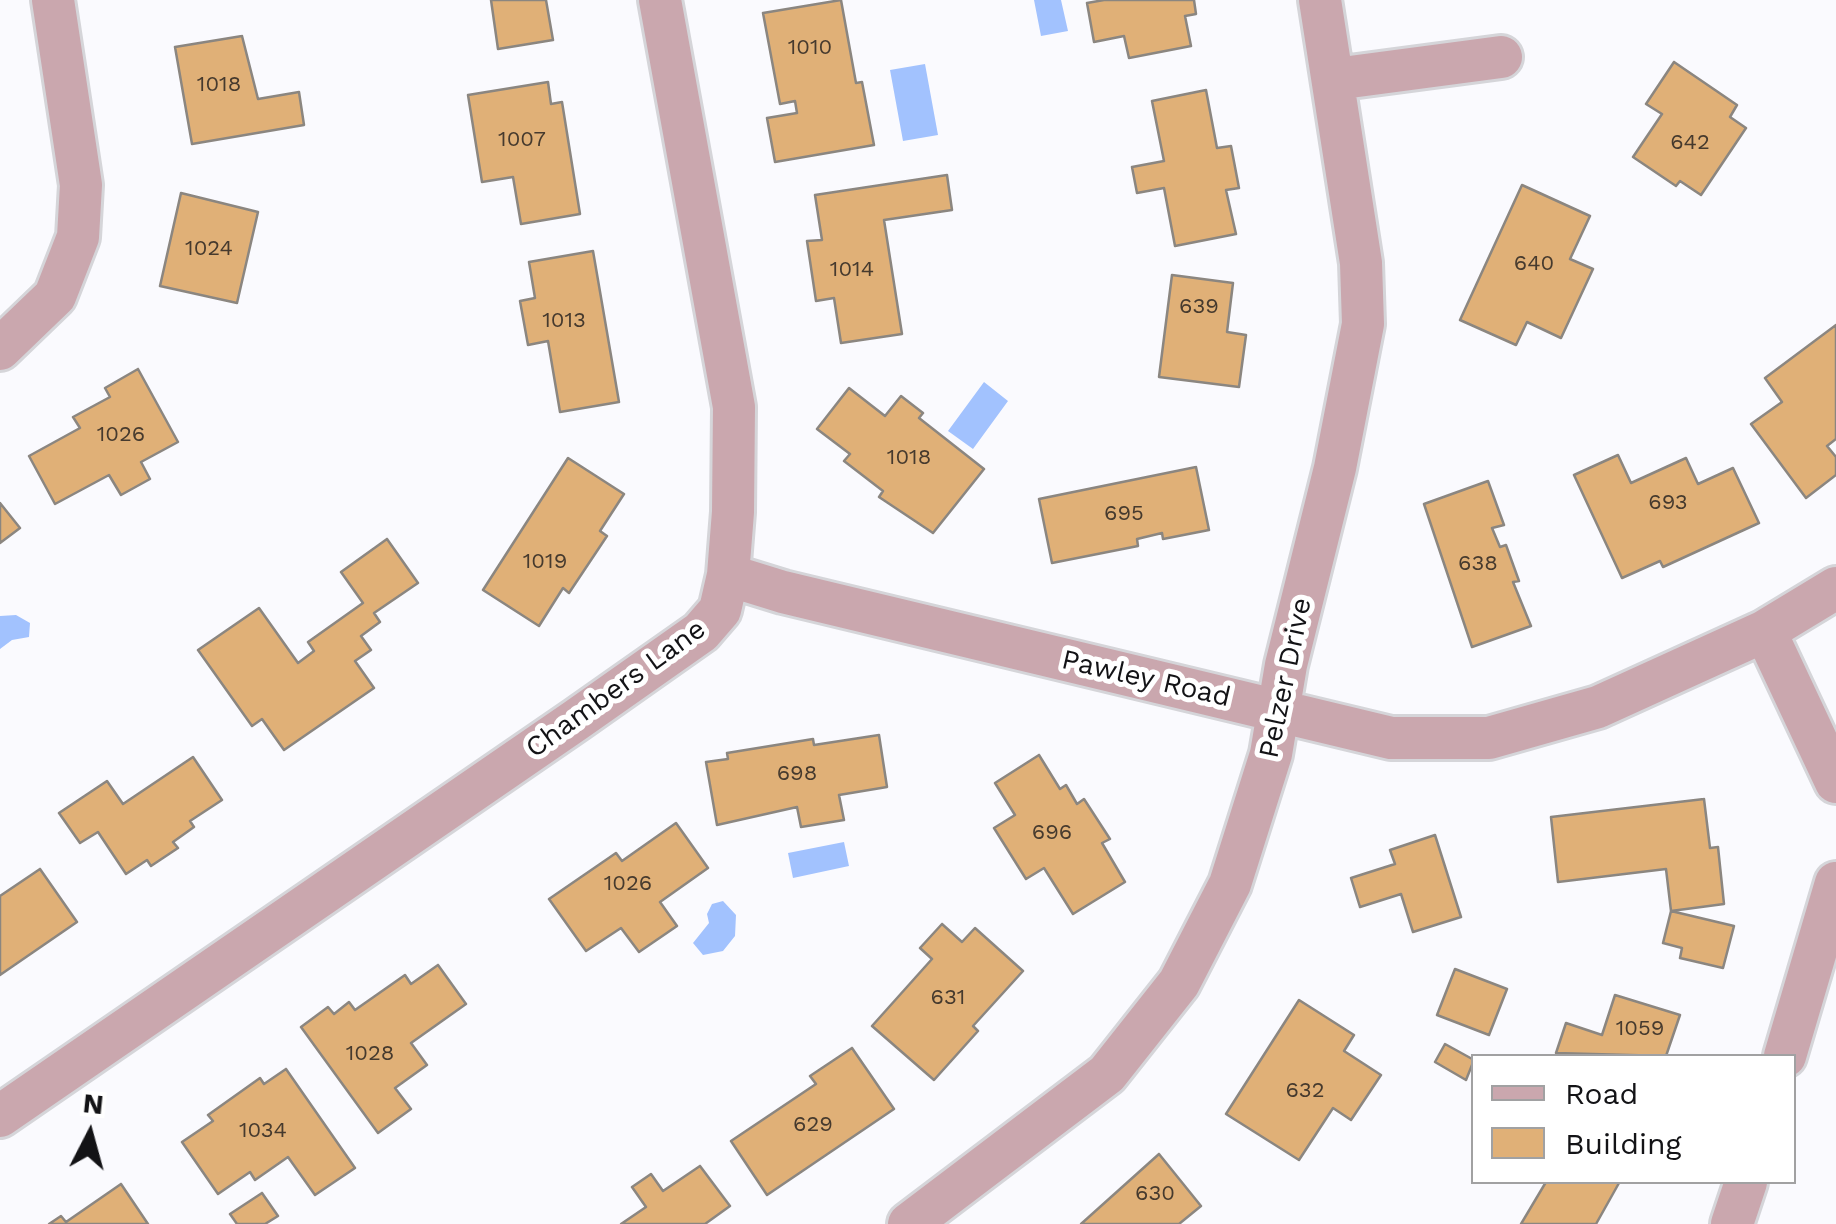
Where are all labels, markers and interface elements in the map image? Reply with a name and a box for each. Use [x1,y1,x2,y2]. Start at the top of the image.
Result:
house number: 1010 [788,35,832,61]
house number: 1018 [197,72,241,98]
house number: 1007 [498,127,546,153]
house number: 642 [1670,130,1710,156]
house number: 1024 [185,236,233,262]
house number: 640 [1514,251,1554,277]
house number: 1014 [830,257,874,283]
house number: 639 [1179,294,1219,320]
house number: 1013 [542,308,586,334]
house number: 1026 [97,422,145,448]
house number: 1018 [887,445,931,471]
house number: 693 [1648,490,1688,516]
house number: 695 [1104,501,1144,527]
house number: 1019 [523,549,567,575]
house number: 638 [1458,551,1498,577]
street label: Pelzer Drive [1253,595,1319,761]
street label: Chambers Lane [520,613,712,765]
street label: Pawley Road [1058,643,1234,715]
house number: 698 [777,761,817,787]
house number: 696 [1032,820,1072,846]
house number: 1026 [604,871,652,897]
house number: 631 [931,985,965,1011]
house number: 1059 [1616,1016,1664,1042]
house number: 1028 [346,1041,394,1067]
legend [1471,1054,1796,1184]
text: Road [1565,1076,1638,1111]
house number: 632 [1285,1078,1325,1104]
north arrow [40,1084,140,1184]
text: N [81,1086,105,1121]
house number: 629 [793,1112,833,1138]
house number: 1034 [239,1118,287,1144]
text: Building [1565,1126,1682,1161]
house number: 630 [1135,1181,1175,1207]

